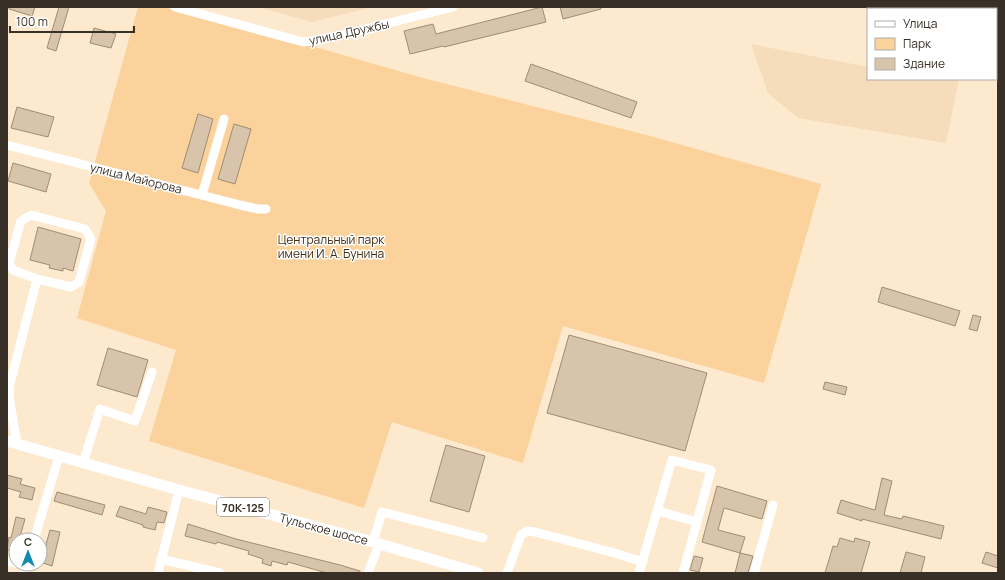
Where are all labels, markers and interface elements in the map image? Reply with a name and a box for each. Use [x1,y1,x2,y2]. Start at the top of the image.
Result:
scale bar [10,8,134,34]
legend [867,8,997,80]
text: 100 m [16,13,48,30]
street label: улица Дружбы [307,15,391,49]
text: Улица [903,15,937,32]
text: Парк [903,35,932,52]
text: Здание [903,55,945,72]
street label: улица Майорова [88,158,184,198]
park label: Центральный парк имени И. А. Бунина [278,231,385,262]
road number: 70К-125 [217,498,269,516]
street label: Тульское шоссе [278,509,370,549]
north arrow [8,532,48,572]
text: С [24,534,32,549]

